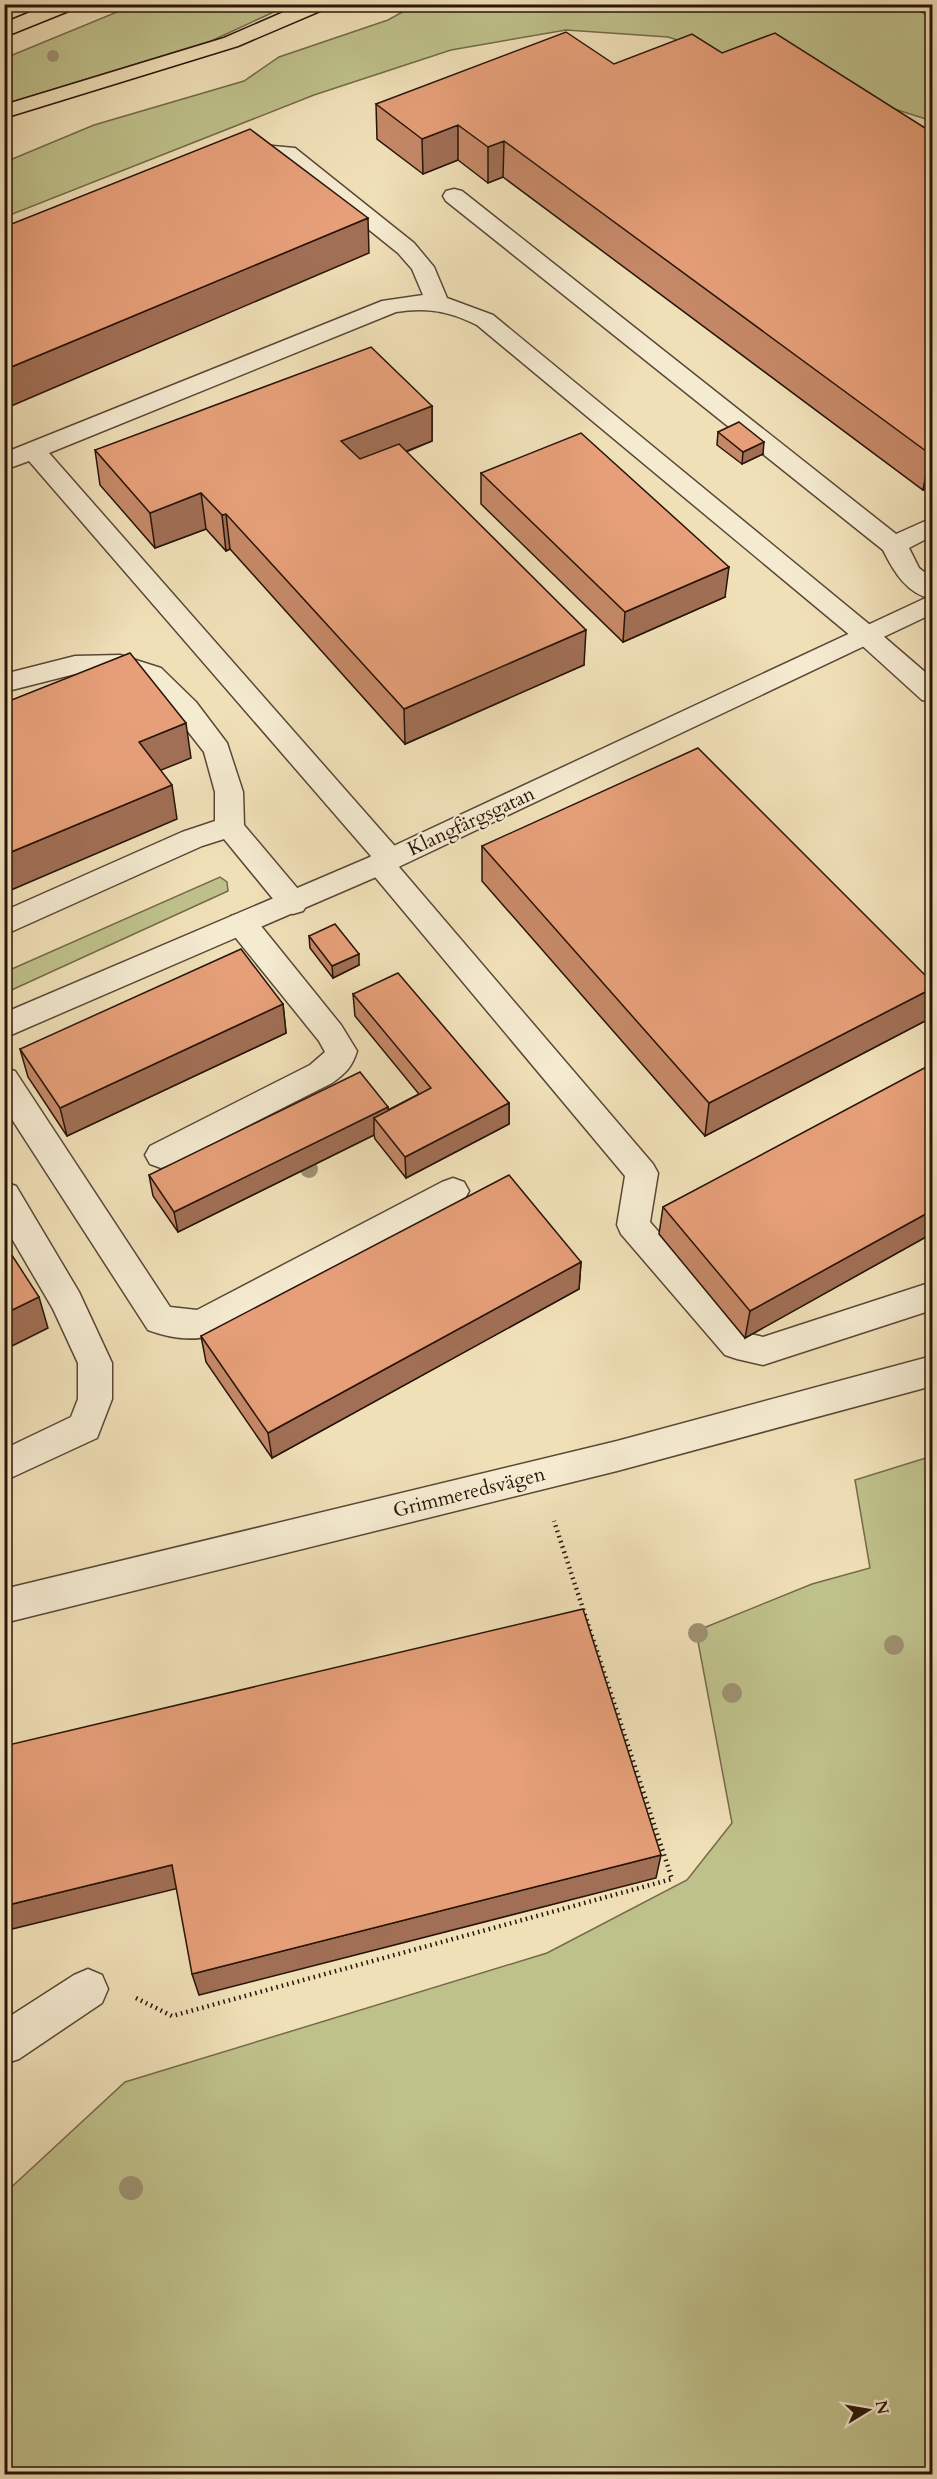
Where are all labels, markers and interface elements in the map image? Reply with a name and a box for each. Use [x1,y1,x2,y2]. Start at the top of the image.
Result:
street label: Klangfärgsgatan [403,779,540,862]
street label: Grimmeredsvägen [390,1460,549,1524]
north arrow [838,2380,898,2440]
text: N [870,2398,894,2416]

